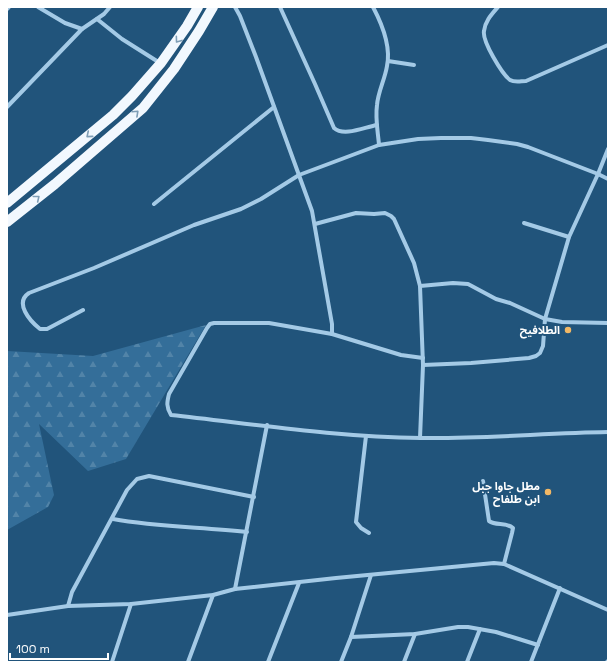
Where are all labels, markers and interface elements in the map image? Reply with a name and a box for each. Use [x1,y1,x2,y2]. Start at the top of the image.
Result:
one-way arrow [175,36,182,43]
one-way arrow [131,111,139,118]
one-way arrow [87,130,94,137]
one-way arrow [33,195,40,202]
place label: الطلافيح [520,323,560,339]
marker: الطلافيح [563,325,573,335]
place label: مطل جاوا جبل ابن طلفاح [472,479,540,507]
marker: مطل جاوا جبل ابن طلفاح [543,487,553,497]
scale bar [10,635,108,661]
text: 100 m [16,641,50,657]

